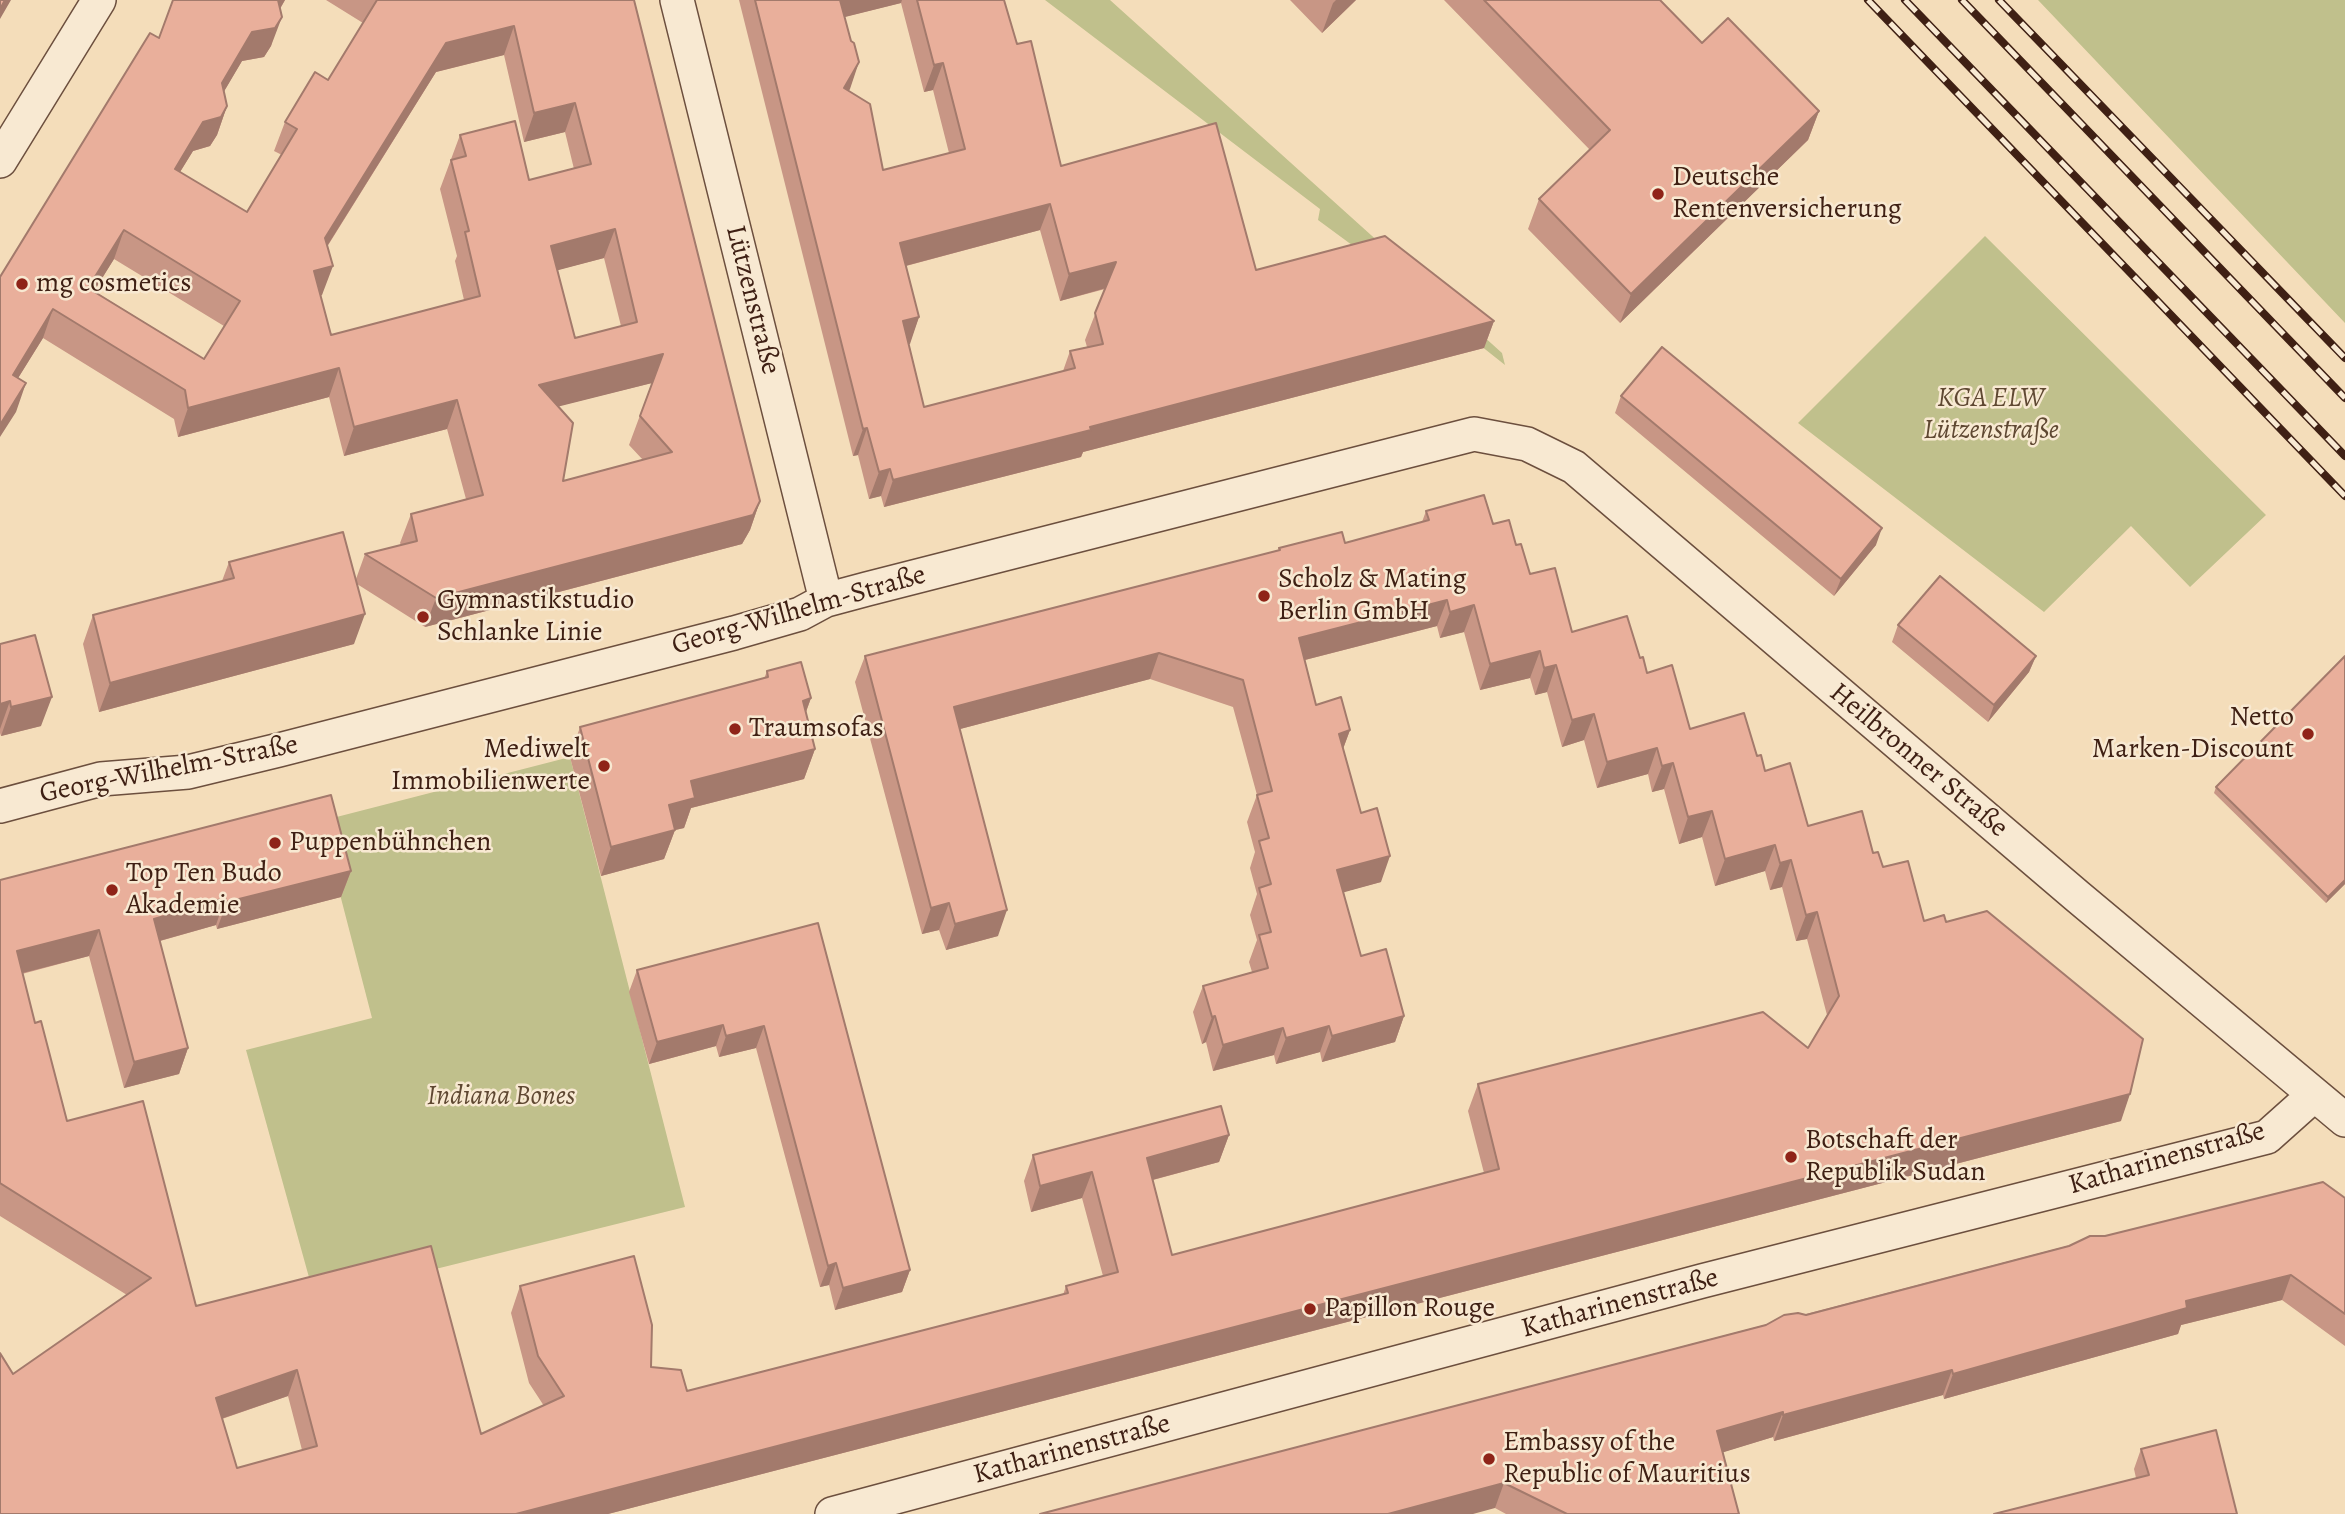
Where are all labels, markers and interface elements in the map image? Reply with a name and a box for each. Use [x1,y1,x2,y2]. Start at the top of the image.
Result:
place label: Deutsche Rentenversicherung [1672,161,1902,227]
marker: Deutsche Rentenversicherung [1650,186,1666,202]
street label: Lützenstraße [717,222,787,378]
place label: mg cosmetics [36,267,192,301]
marker: mg cosmetics [14,276,30,292]
park label: KGA ELW Lützenstraße [1923,382,2059,448]
street label: Georg-Wilhelm-Straße [668,559,930,663]
place label: Scholz & Mating Berlin GmbH [1278,563,1466,629]
place label: Gymnastikstudio Schlanke Linie [437,584,634,650]
marker: Scholz & Mating Berlin GmbH [1256,588,1272,604]
marker: Gymnastikstudio Schlanke Linie [415,609,431,625]
street label: Heilbronner Straße [1822,677,2014,845]
place label: Netto Marken-Discount [2092,701,2294,767]
place label: Traumsofas [749,712,884,746]
marker: Traumsofas [727,721,743,737]
marker: Netto Marken-Discount [2300,726,2316,742]
street label: Georg-Wilhelm-Straße [37,728,301,812]
place label: Mediwelt Immobilienwerte [391,733,590,799]
marker: Mediwelt Immobilienwerte [596,758,612,774]
place label: Puppenbühnchen [289,826,491,860]
marker: Puppenbühnchen [267,835,283,851]
place label: Top Ten Budo Akademie [126,857,282,923]
marker: Top Ten Budo Akademie [104,882,120,898]
park label: Indiana Bones [427,1080,575,1114]
street label: Katharinenstraße [2065,1115,2269,1203]
place label: Botschaft der Republik Sudan [1805,1124,1986,1190]
marker: Botschaft der Republik Sudan [1783,1149,1799,1165]
street label: Katharinenstraße [1518,1262,1722,1346]
place label: Papillon Rouge [1324,1292,1495,1326]
marker: Papillon Rouge [1302,1301,1318,1317]
street label: Katharinenstraße [970,1408,1174,1492]
place label: Embassy of the Republic of Mauritius [1503,1426,1751,1492]
marker: Embassy of the Republic of Mauritius [1481,1451,1497,1467]

